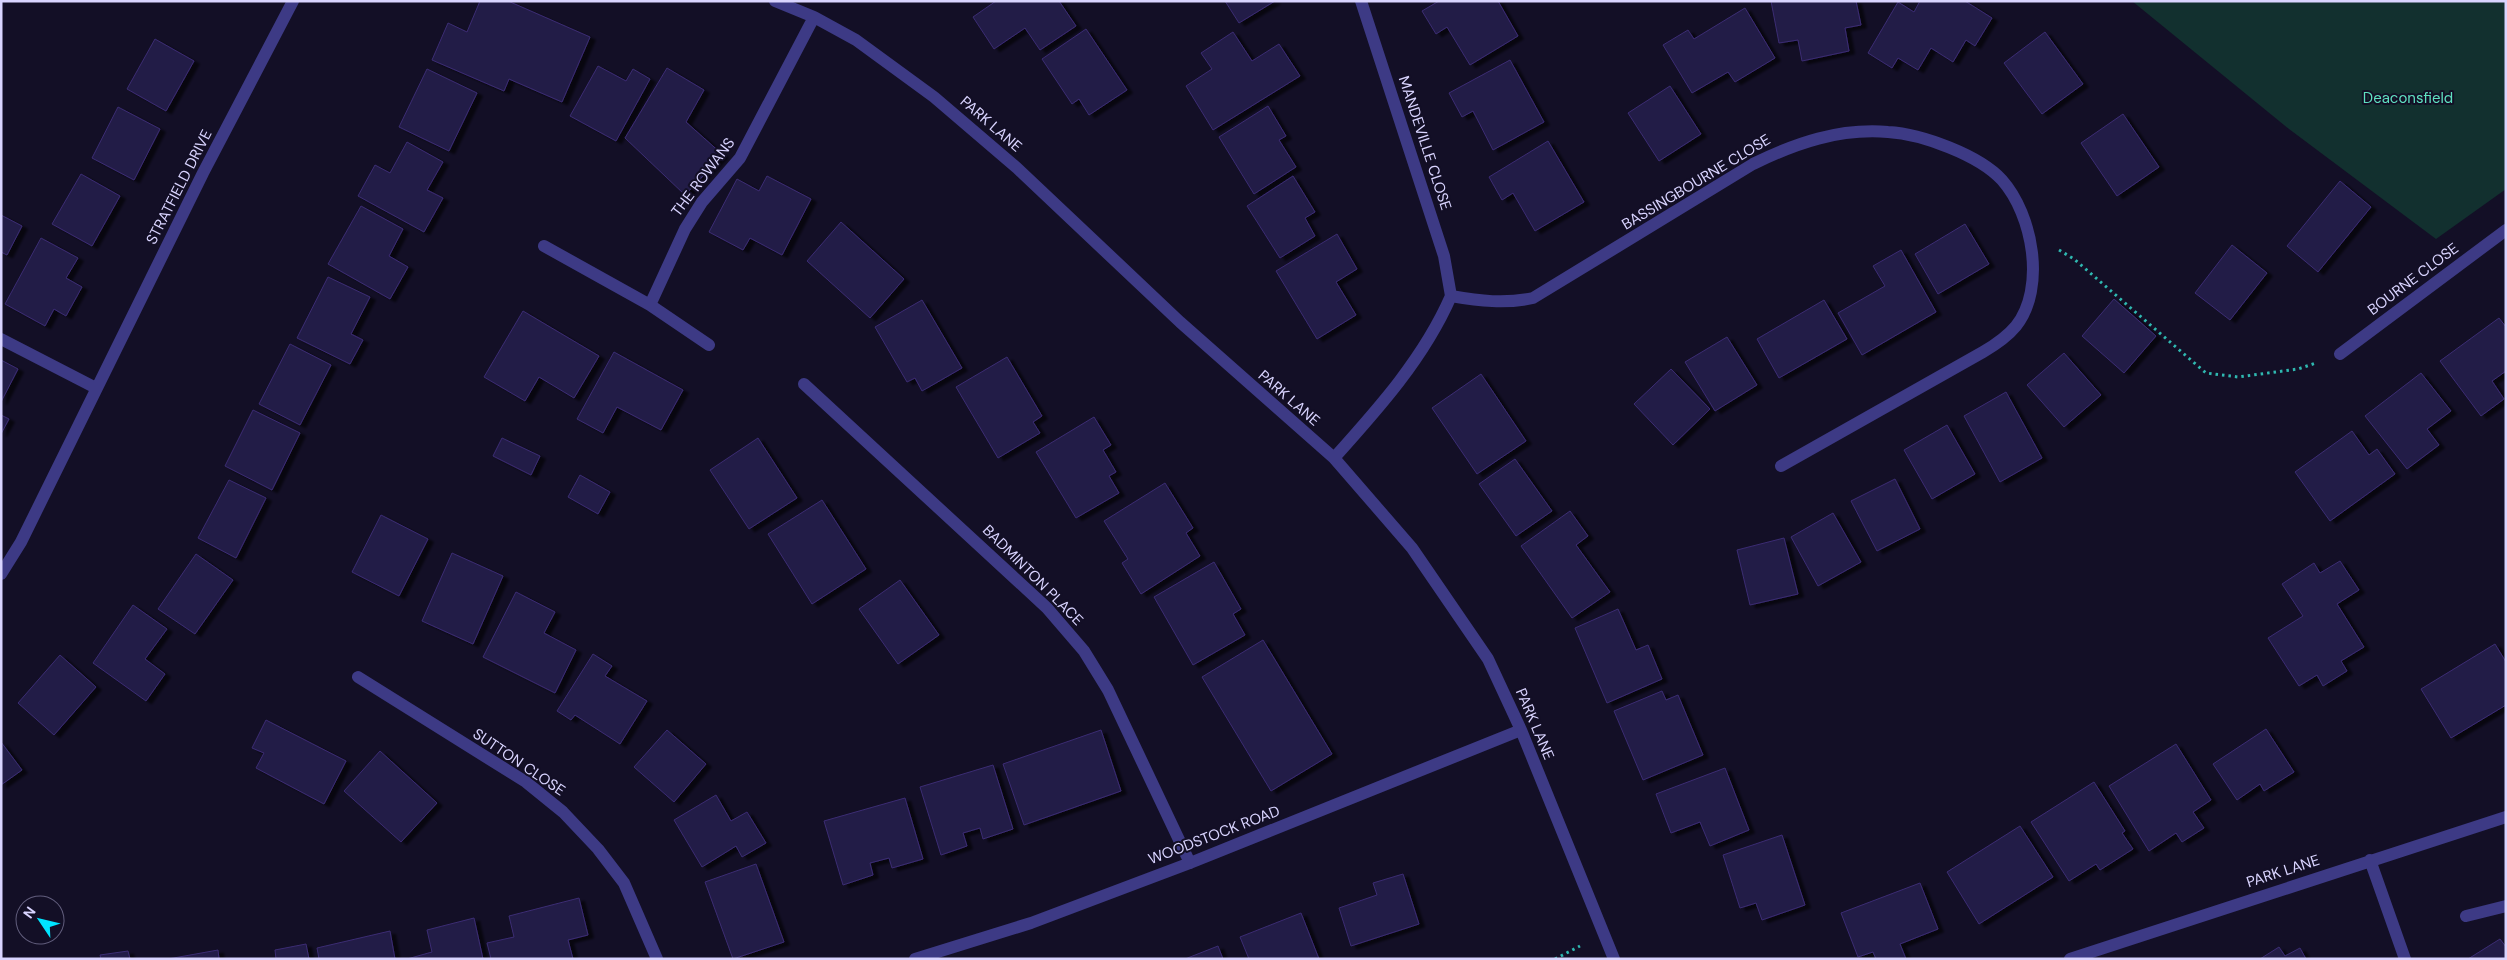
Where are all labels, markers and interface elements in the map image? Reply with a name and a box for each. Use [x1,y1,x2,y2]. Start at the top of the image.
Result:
street label: MANDEVILLE CLOSE [1394,73,1456,213]
park label: Deaconsfield [2363,88,2453,108]
street label: PARK LANE [956,92,1026,156]
street label: STRATFIELD DRIVE [141,126,217,248]
street label: BASSINGBOURNE CLOSE [1618,130,1774,234]
street label: THE ROWANS [667,133,739,220]
street label: BOURNE CLOSE [2364,238,2462,320]
street label: PARK LANE [1254,366,1324,430]
street label: BADMINTON PLACE [978,520,1088,630]
street label: PARK LANE [1511,685,1559,763]
street label: SUTTON CLOSE [469,724,569,800]
street label: WOODSTOCK ROAD [1145,801,1283,869]
street label: PARK LANE [2244,850,2322,892]
north arrow [15,895,65,945]
text: N [19,903,40,922]

